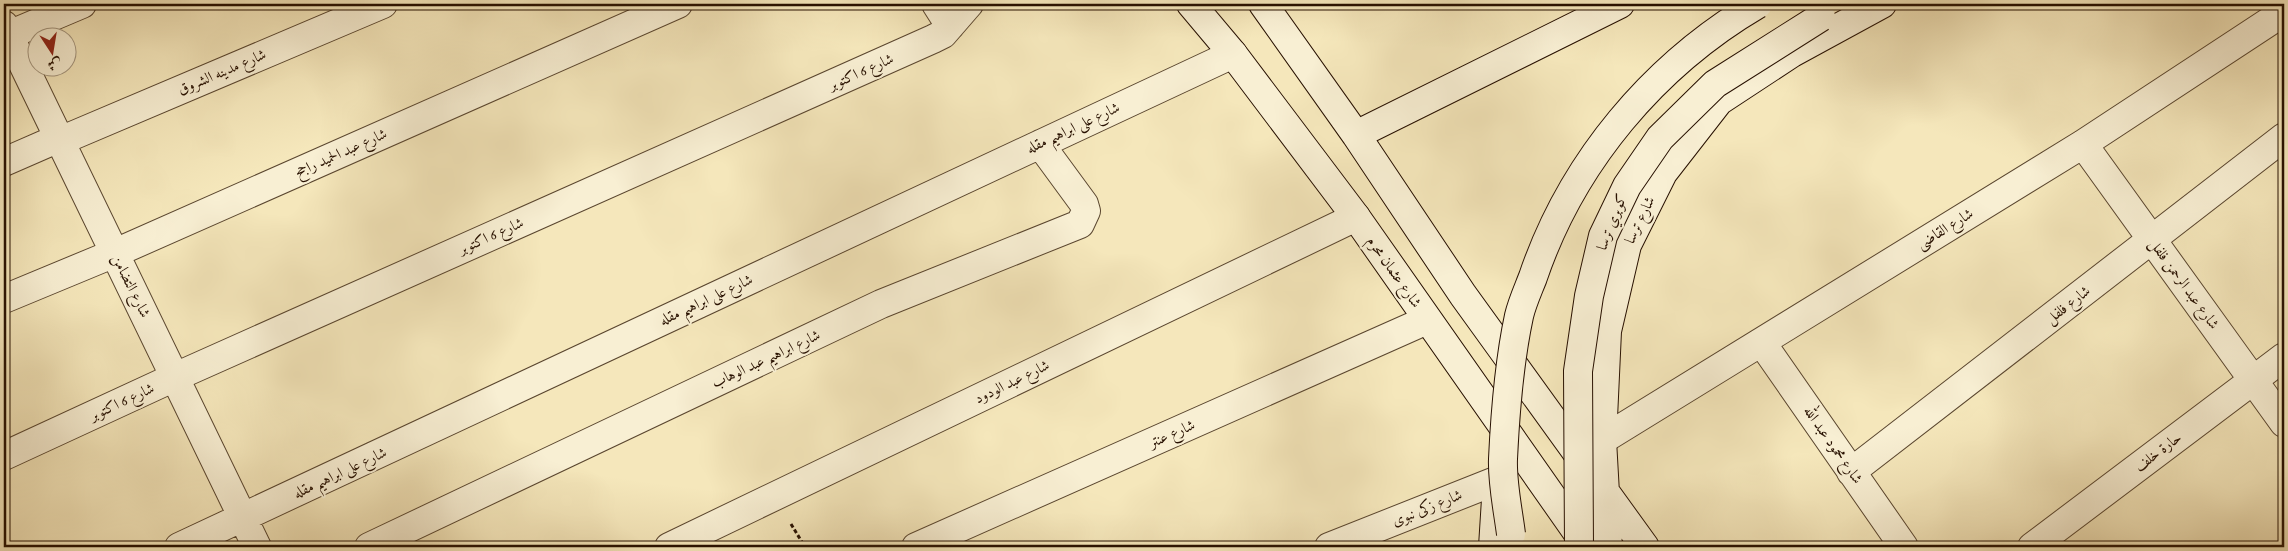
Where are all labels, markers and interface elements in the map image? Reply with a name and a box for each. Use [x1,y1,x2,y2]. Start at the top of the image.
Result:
north arrow [28,28,78,78]
street label: شارع مدينه الشروق [175,45,270,102]
street label: شارع 6 اكتوبر [824,49,898,98]
text: ش [46,53,63,74]
street label: شارع على ابراهيم مقله [1023,98,1125,162]
street label: شارع عبد الحميد راجح [292,124,392,186]
street label: كوبري ترسا [1593,191,1633,254]
street label: شارع ترسا [1620,193,1662,248]
street label: شارع القاضى [1913,204,1978,256]
street label: شارع 6 اكتوبر [454,213,528,262]
street label: شارع عثمان محرم [1360,232,1426,313]
street label: شارع عبد الرحمن فلفل [2142,235,2223,335]
street label: شارع التضامن [105,251,154,322]
street label: شارع على ابراهيم مقله [656,270,758,334]
street label: شارع فلفل [2042,281,2096,331]
street label: شارع ابراهيم عبد الوهاب [709,326,825,397]
street label: شارع عبد الودود [971,356,1054,411]
street label: شارع 6 اكتوبر [85,379,159,429]
street label: شارع محمود عبد الله [1797,401,1869,489]
street label: شارع عنتر [1144,415,1199,456]
street label: حارة خلف [2131,428,2185,476]
street label: شارع على ابراهيم مقله [290,443,392,507]
street label: شارع زكى نبوى [1389,484,1466,534]

